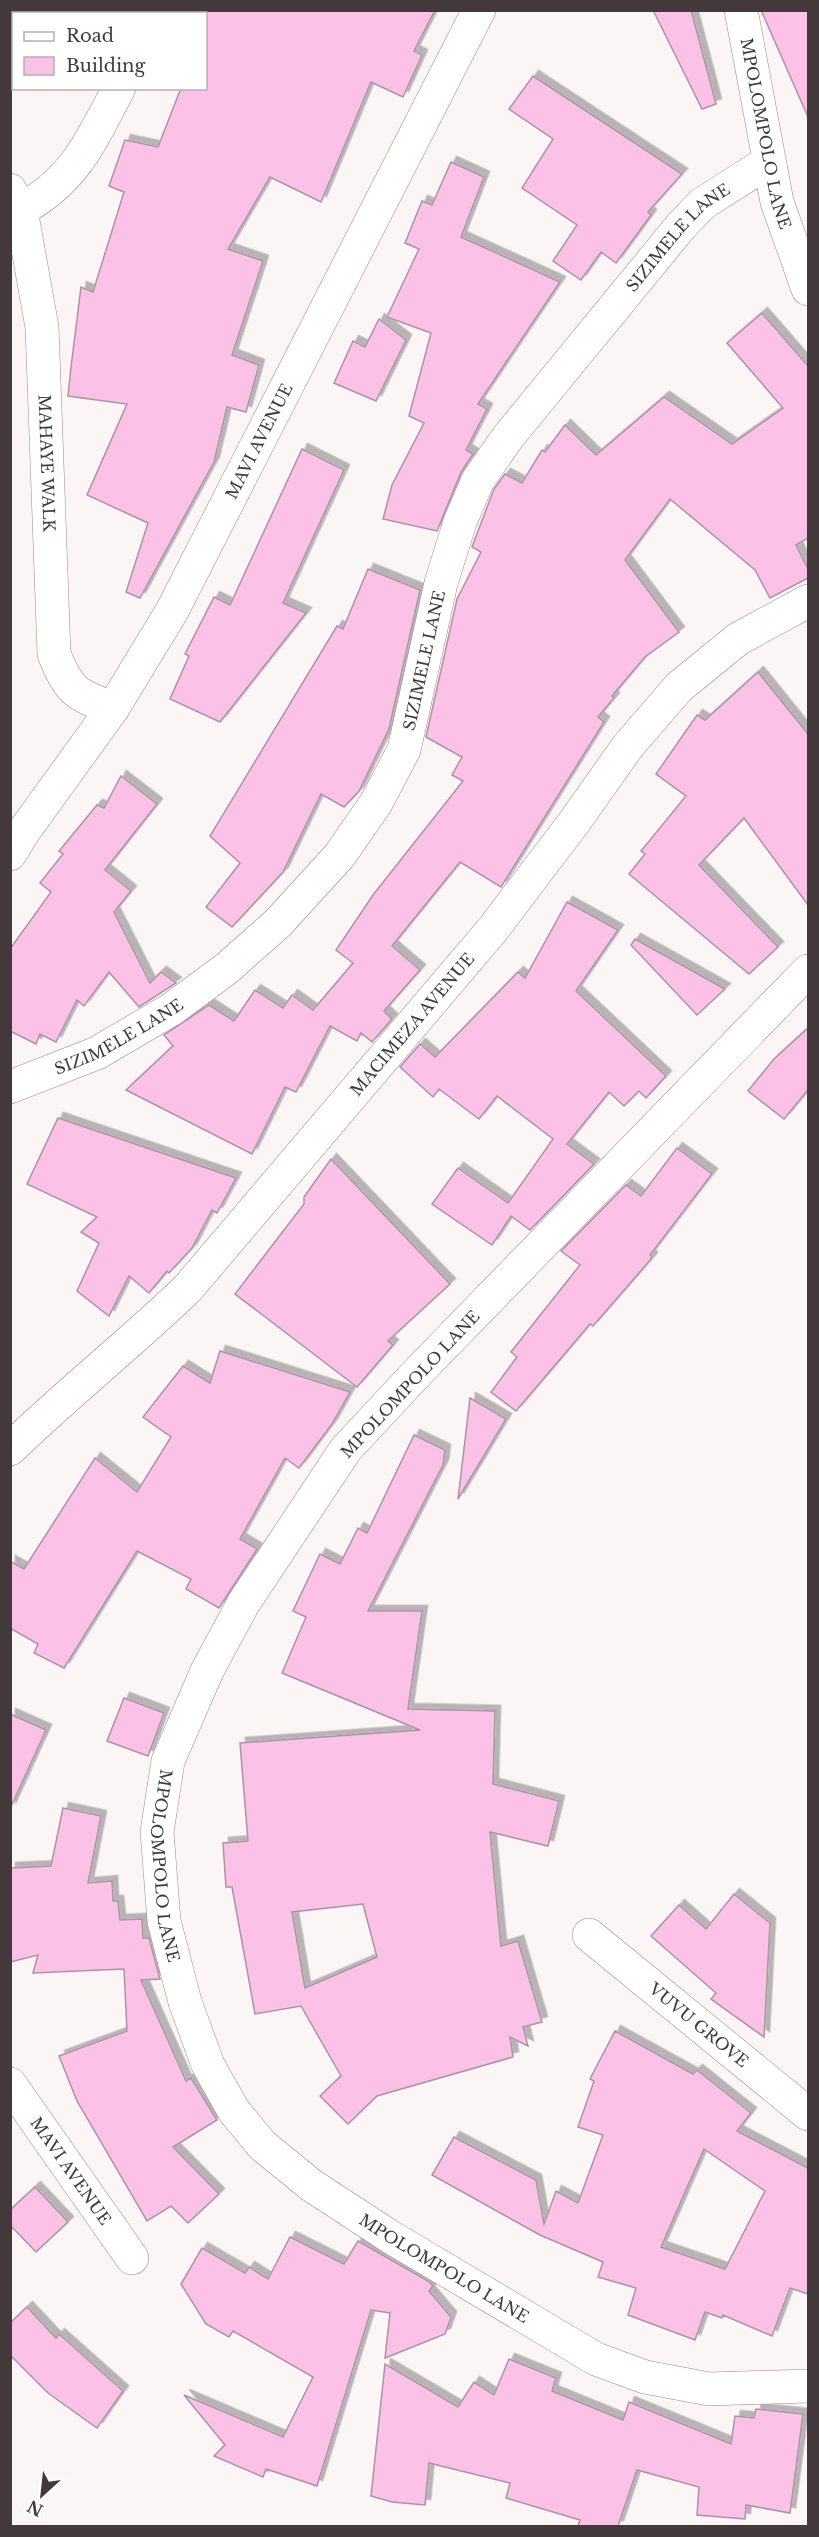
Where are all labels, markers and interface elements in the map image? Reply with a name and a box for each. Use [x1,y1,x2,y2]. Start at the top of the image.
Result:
legend [12,12,207,90]
text: Road [66,25,114,47]
street label: MPOLOMPOLO LANE [736,36,796,232]
text: Building [66,55,145,77]
street label: SIZIMELE LANE [622,179,733,295]
street label: MAVI AVENUE [221,380,297,502]
street label: MAHAYE WALK [34,394,60,533]
street label: SIZIMELE LANE [399,588,449,732]
street label: MACIMEZA AVENUE [346,949,478,1100]
street label: SIZIMELE LANE [52,994,187,1079]
street label: MPOLOMPOLO LANE [336,1306,484,1462]
street label: MPOLOMPOLO LANE [146,1768,184,1964]
street label: VUVU GROVE [644,1978,753,2071]
street label: MAVI AVENUE [26,2113,115,2228]
street label: MPOLOMPOLO LANE [355,2209,533,2327]
north arrow [12,2465,72,2525]
text: N [24,2496,46,2521]

